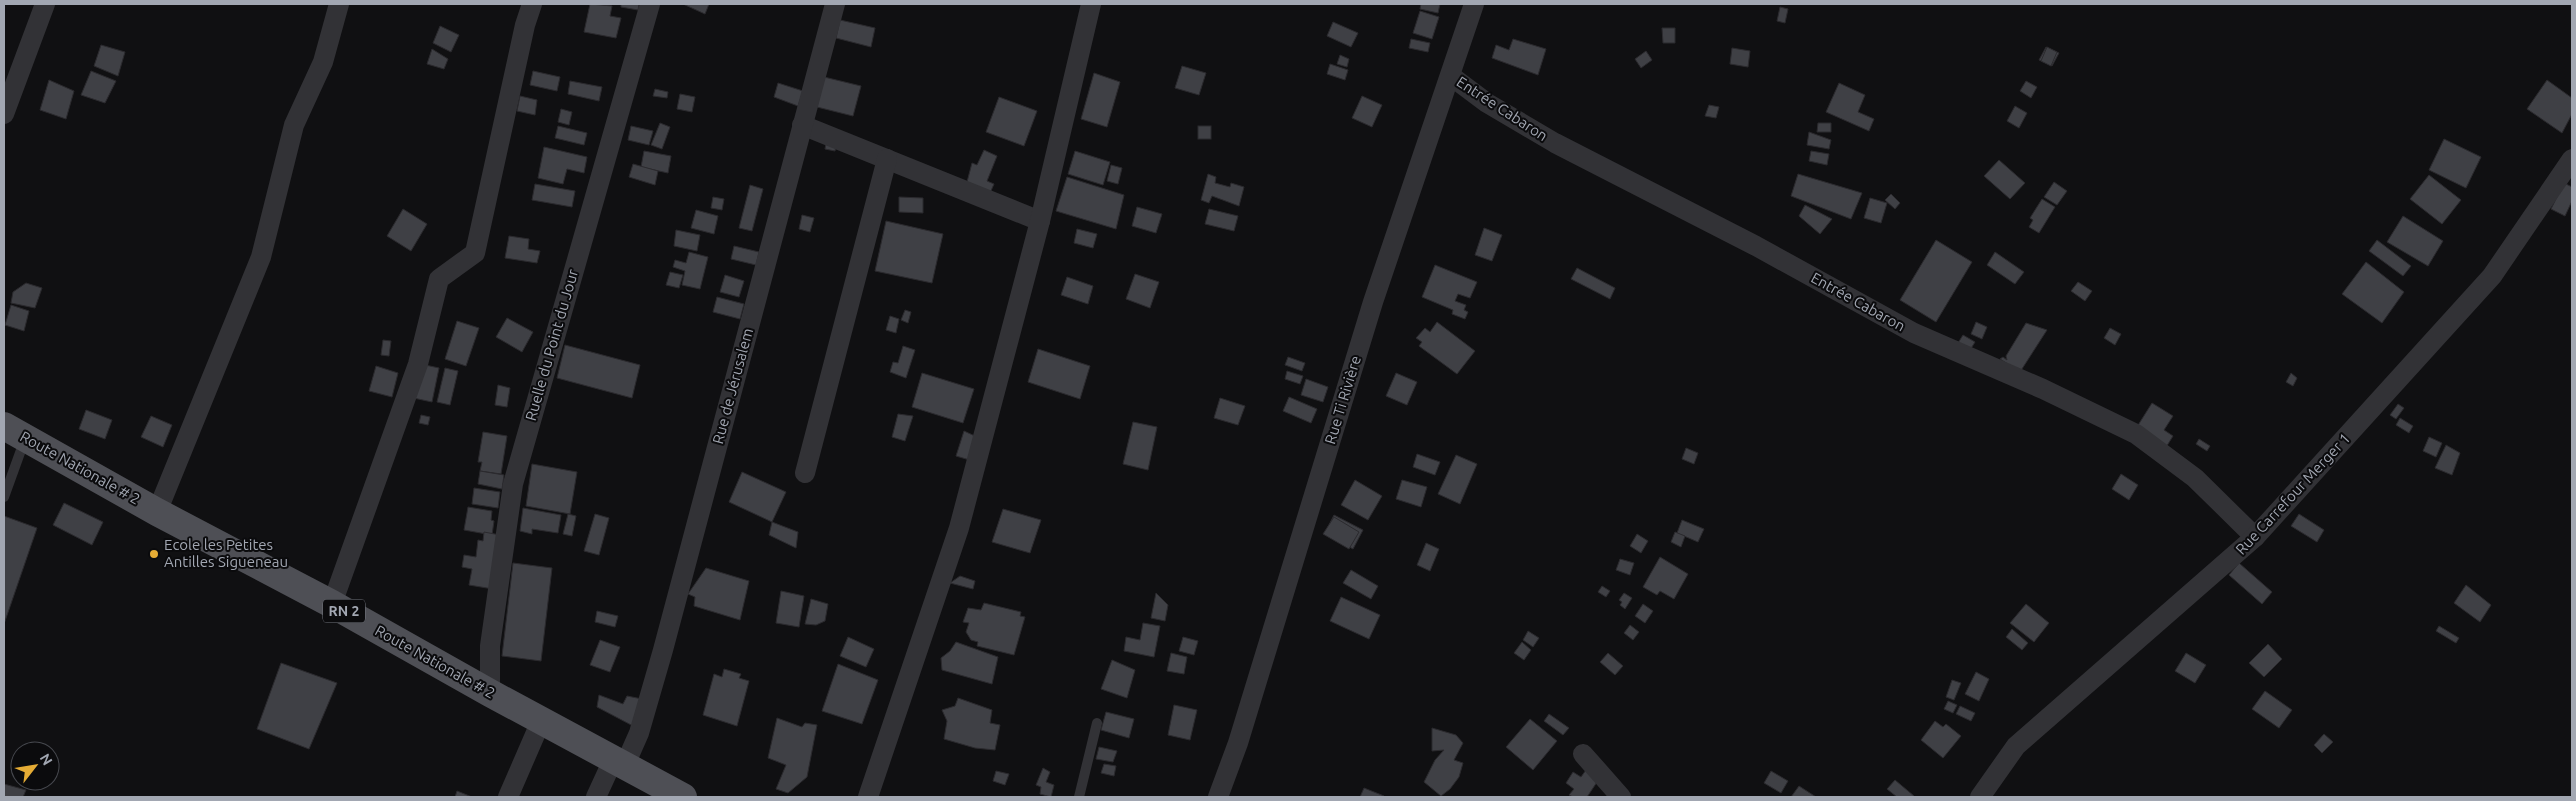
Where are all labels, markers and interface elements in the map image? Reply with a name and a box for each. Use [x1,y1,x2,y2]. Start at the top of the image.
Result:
street label: Entrée Cabaron [1454,73,1551,144]
street label: Ruelle du Point du Jour [522,267,581,423]
street label: Entrée Cabaron [1808,269,1908,334]
street label: Rue de Jérusalem [709,326,756,446]
street label: Rue Ti Rivière [1321,354,1364,446]
street label: Route Nationale # 2 [17,427,143,508]
street label: Rue Carrefour Merger 1 [2232,429,2353,558]
place label: Ecole les Petites Antilles Sigueneau [164,536,288,570]
marker: Ecole les Petites Antilles Sigueneau [148,548,160,560]
road number: RN 2 [323,600,365,622]
street label: Route Nationale # 2 [372,621,498,702]
north arrow [10,741,60,791]
text: N [37,751,56,768]

